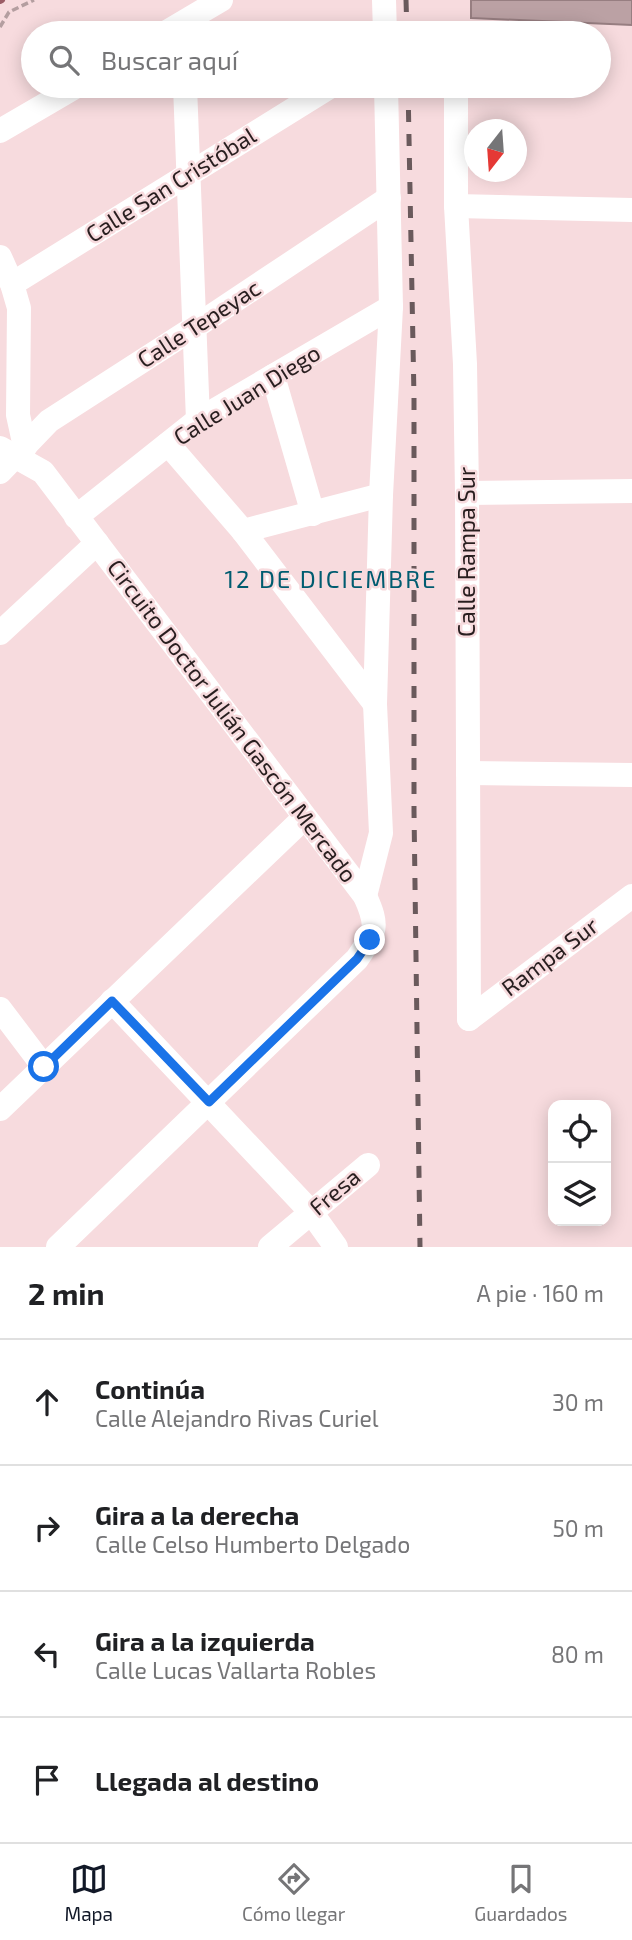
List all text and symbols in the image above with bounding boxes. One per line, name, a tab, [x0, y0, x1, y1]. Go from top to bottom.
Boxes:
search box	[21, 21, 611, 98]
icon: search	[45, 41, 83, 79]
text: Buscar aquí	[101, 44, 238, 75]
north arrow	[464, 119, 527, 182]
street label: Calle San Cristóbal	[80, 121, 261, 248]
street label: Calle Tepeyac	[132, 273, 265, 373]
street label: Calle Juan Diego	[168, 338, 325, 450]
street label: Calle Rampa Sur	[452, 467, 480, 637]
street label: Circuito Doctor Julián Gascón Mercado	[102, 553, 363, 887]
district label: 12 DE DICIEMBRE	[225, 564, 437, 593]
street label: Rampa Sur	[496, 911, 603, 1001]
route end	[354, 924, 385, 955]
route start	[28, 1051, 59, 1082]
map controls	[548, 1100, 611, 1226]
button: locate	[548, 1100, 611, 1163]
street label: Fresa	[303, 1162, 365, 1220]
button: layers	[548, 1163, 611, 1226]
text: 2 min	[28, 1275, 105, 1311]
text: A pie · 160 m	[477, 1279, 604, 1307]
text: Continúa	[95, 1373, 205, 1404]
icon: ahead	[28, 1383, 66, 1421]
text: 30 m	[552, 1388, 604, 1416]
text: Calle Alejandro Rivas Curiel	[95, 1404, 379, 1432]
text: Gira a la derecha	[95, 1499, 299, 1530]
icon: right	[28, 1509, 66, 1547]
text: 50 m	[553, 1514, 604, 1542]
text: Calle Celso Humberto Delgado	[95, 1530, 410, 1558]
text: Gira a la izquierda	[95, 1625, 315, 1656]
icon: left	[28, 1635, 66, 1673]
text: 80 m	[551, 1640, 604, 1668]
text: Calle Lucas Vallarta Robles	[95, 1656, 376, 1684]
icon: arrive	[28, 1761, 66, 1799]
text: Llegada al destino	[95, 1765, 319, 1796]
tab: Mapa	[64, 1860, 113, 1925]
tab: Cómo llegar	[242, 1860, 345, 1925]
tab: Guardados	[474, 1860, 568, 1925]

